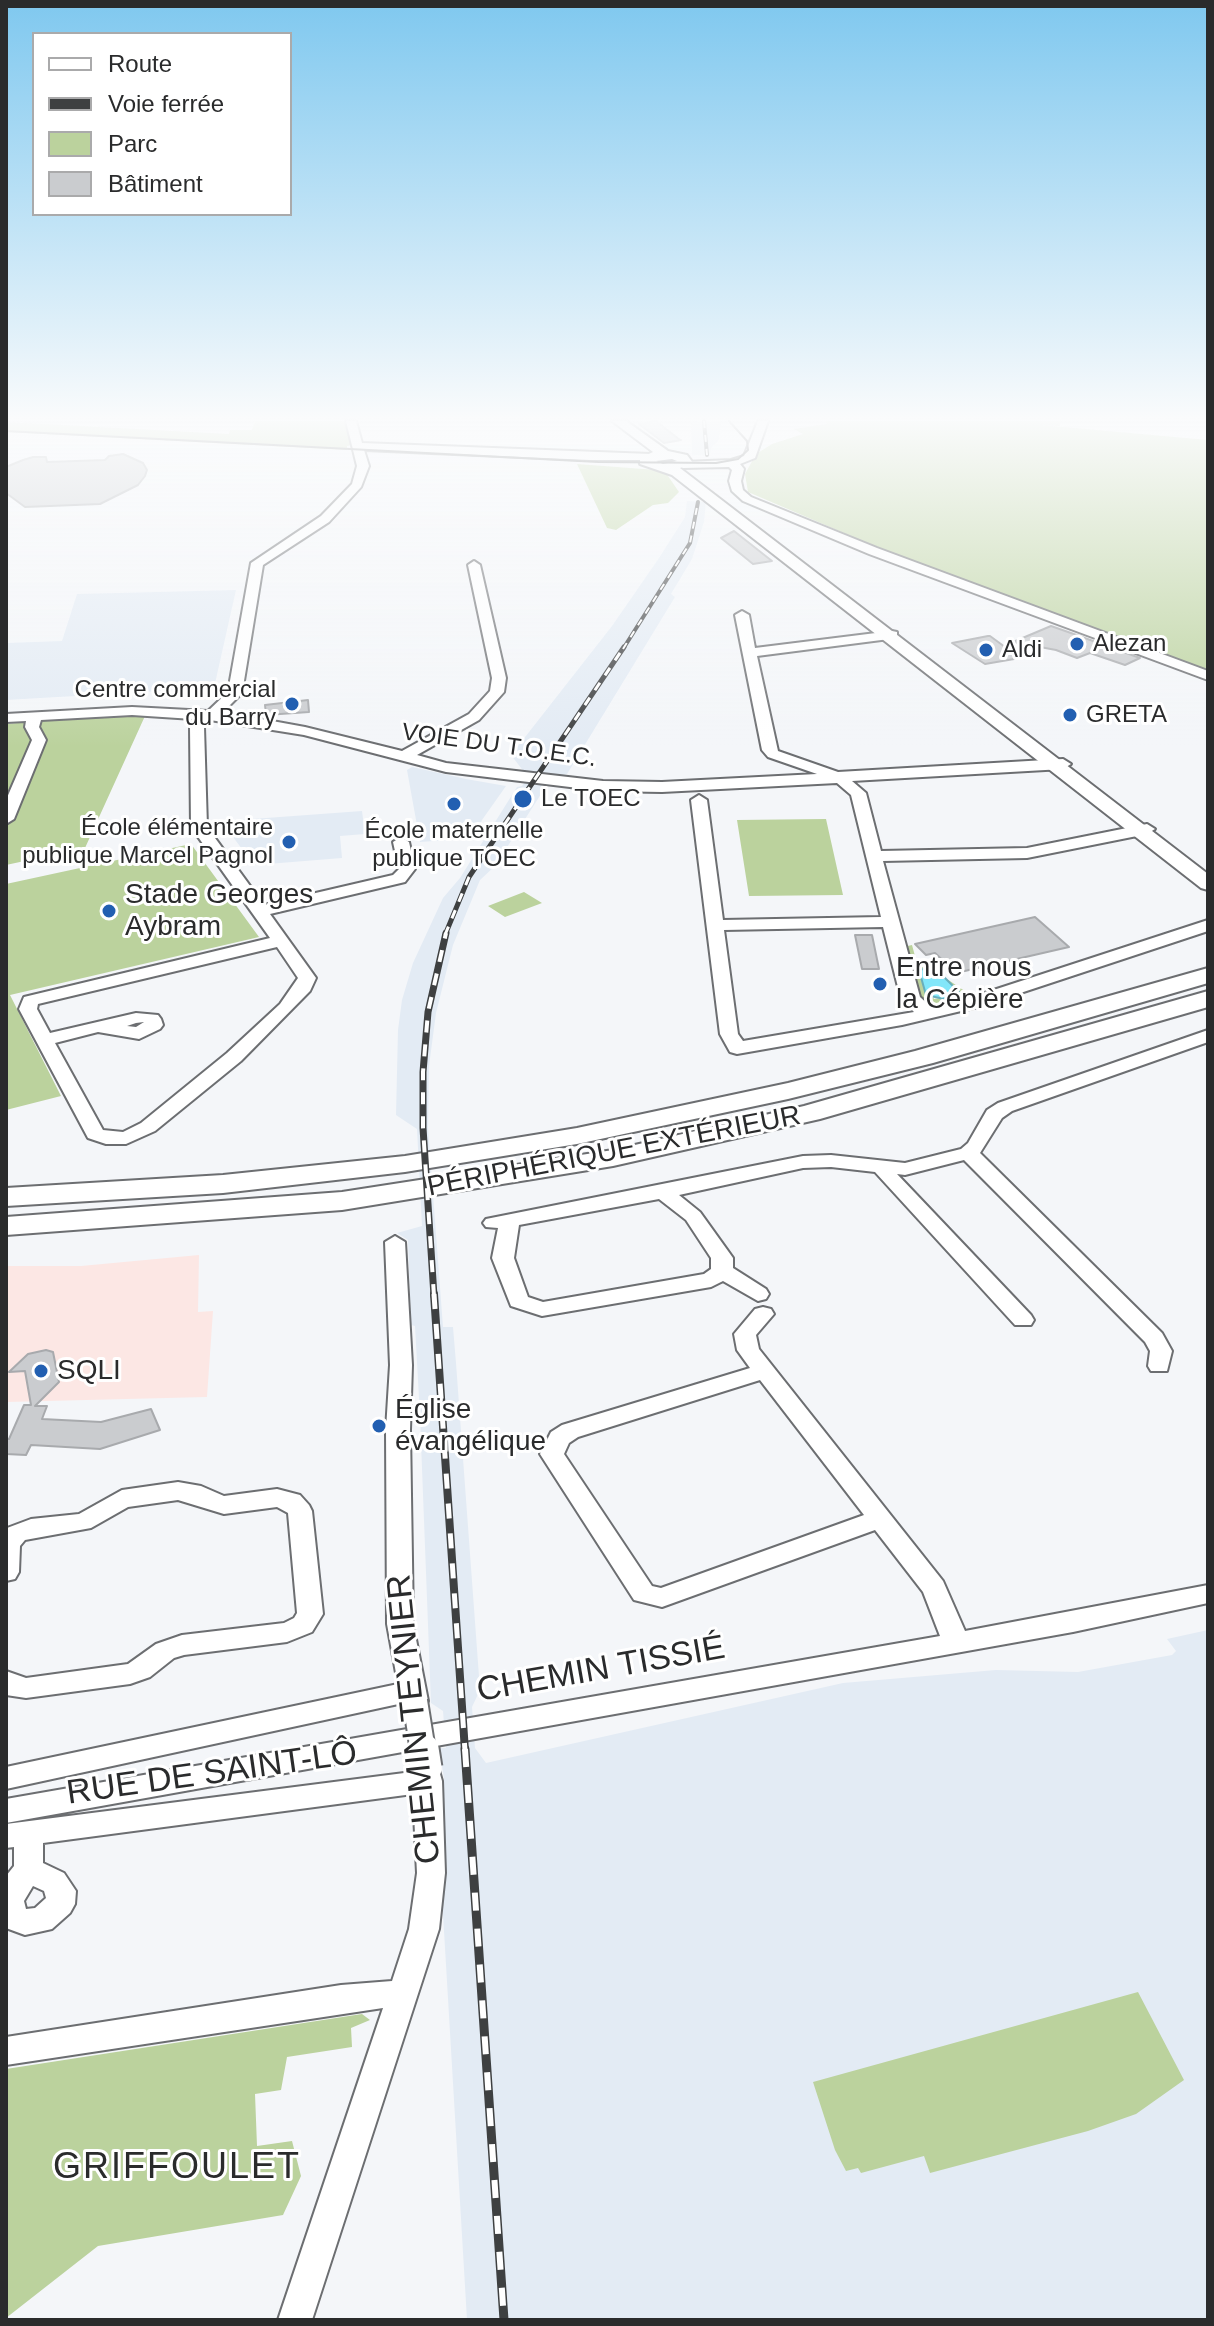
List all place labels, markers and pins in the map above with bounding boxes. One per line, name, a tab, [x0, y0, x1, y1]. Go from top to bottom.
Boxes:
place label: Alezan	[1093, 630, 1166, 658]
marker: Alezan	[1068, 635, 1086, 653]
place label: Aldi	[1002, 636, 1042, 664]
marker: Aldi	[977, 641, 995, 659]
place label: Centre commercial du Barry	[75, 676, 276, 732]
marker: Centre commercial du Barry	[283, 695, 301, 713]
place label: GRETA	[1086, 701, 1167, 729]
marker: GRETA	[1061, 706, 1079, 724]
place label: Le TOEC	[541, 785, 641, 813]
marker: Le TOEC	[512, 788, 534, 810]
marker: École maternelle publique TOEC	[445, 795, 463, 813]
place label: École élémentaire publique Marcel Pagnol	[22, 814, 273, 870]
place label: École maternelle publique TOEC	[365, 817, 543, 873]
marker: École élémentaire publique Marcel Pagnol	[280, 833, 298, 851]
place label: Stade Georges Aybram	[125, 878, 313, 944]
marker: Stade Georges Aybram	[100, 902, 118, 920]
place label: Entre nous la Cépière	[896, 951, 1031, 1017]
marker: Entre nous la Cépière	[871, 975, 889, 993]
place label: SQLI	[57, 1354, 121, 1388]
marker: SQLI	[32, 1362, 50, 1380]
place label: Église évangélique	[395, 1393, 546, 1459]
marker: Église évangélique	[370, 1417, 388, 1435]

